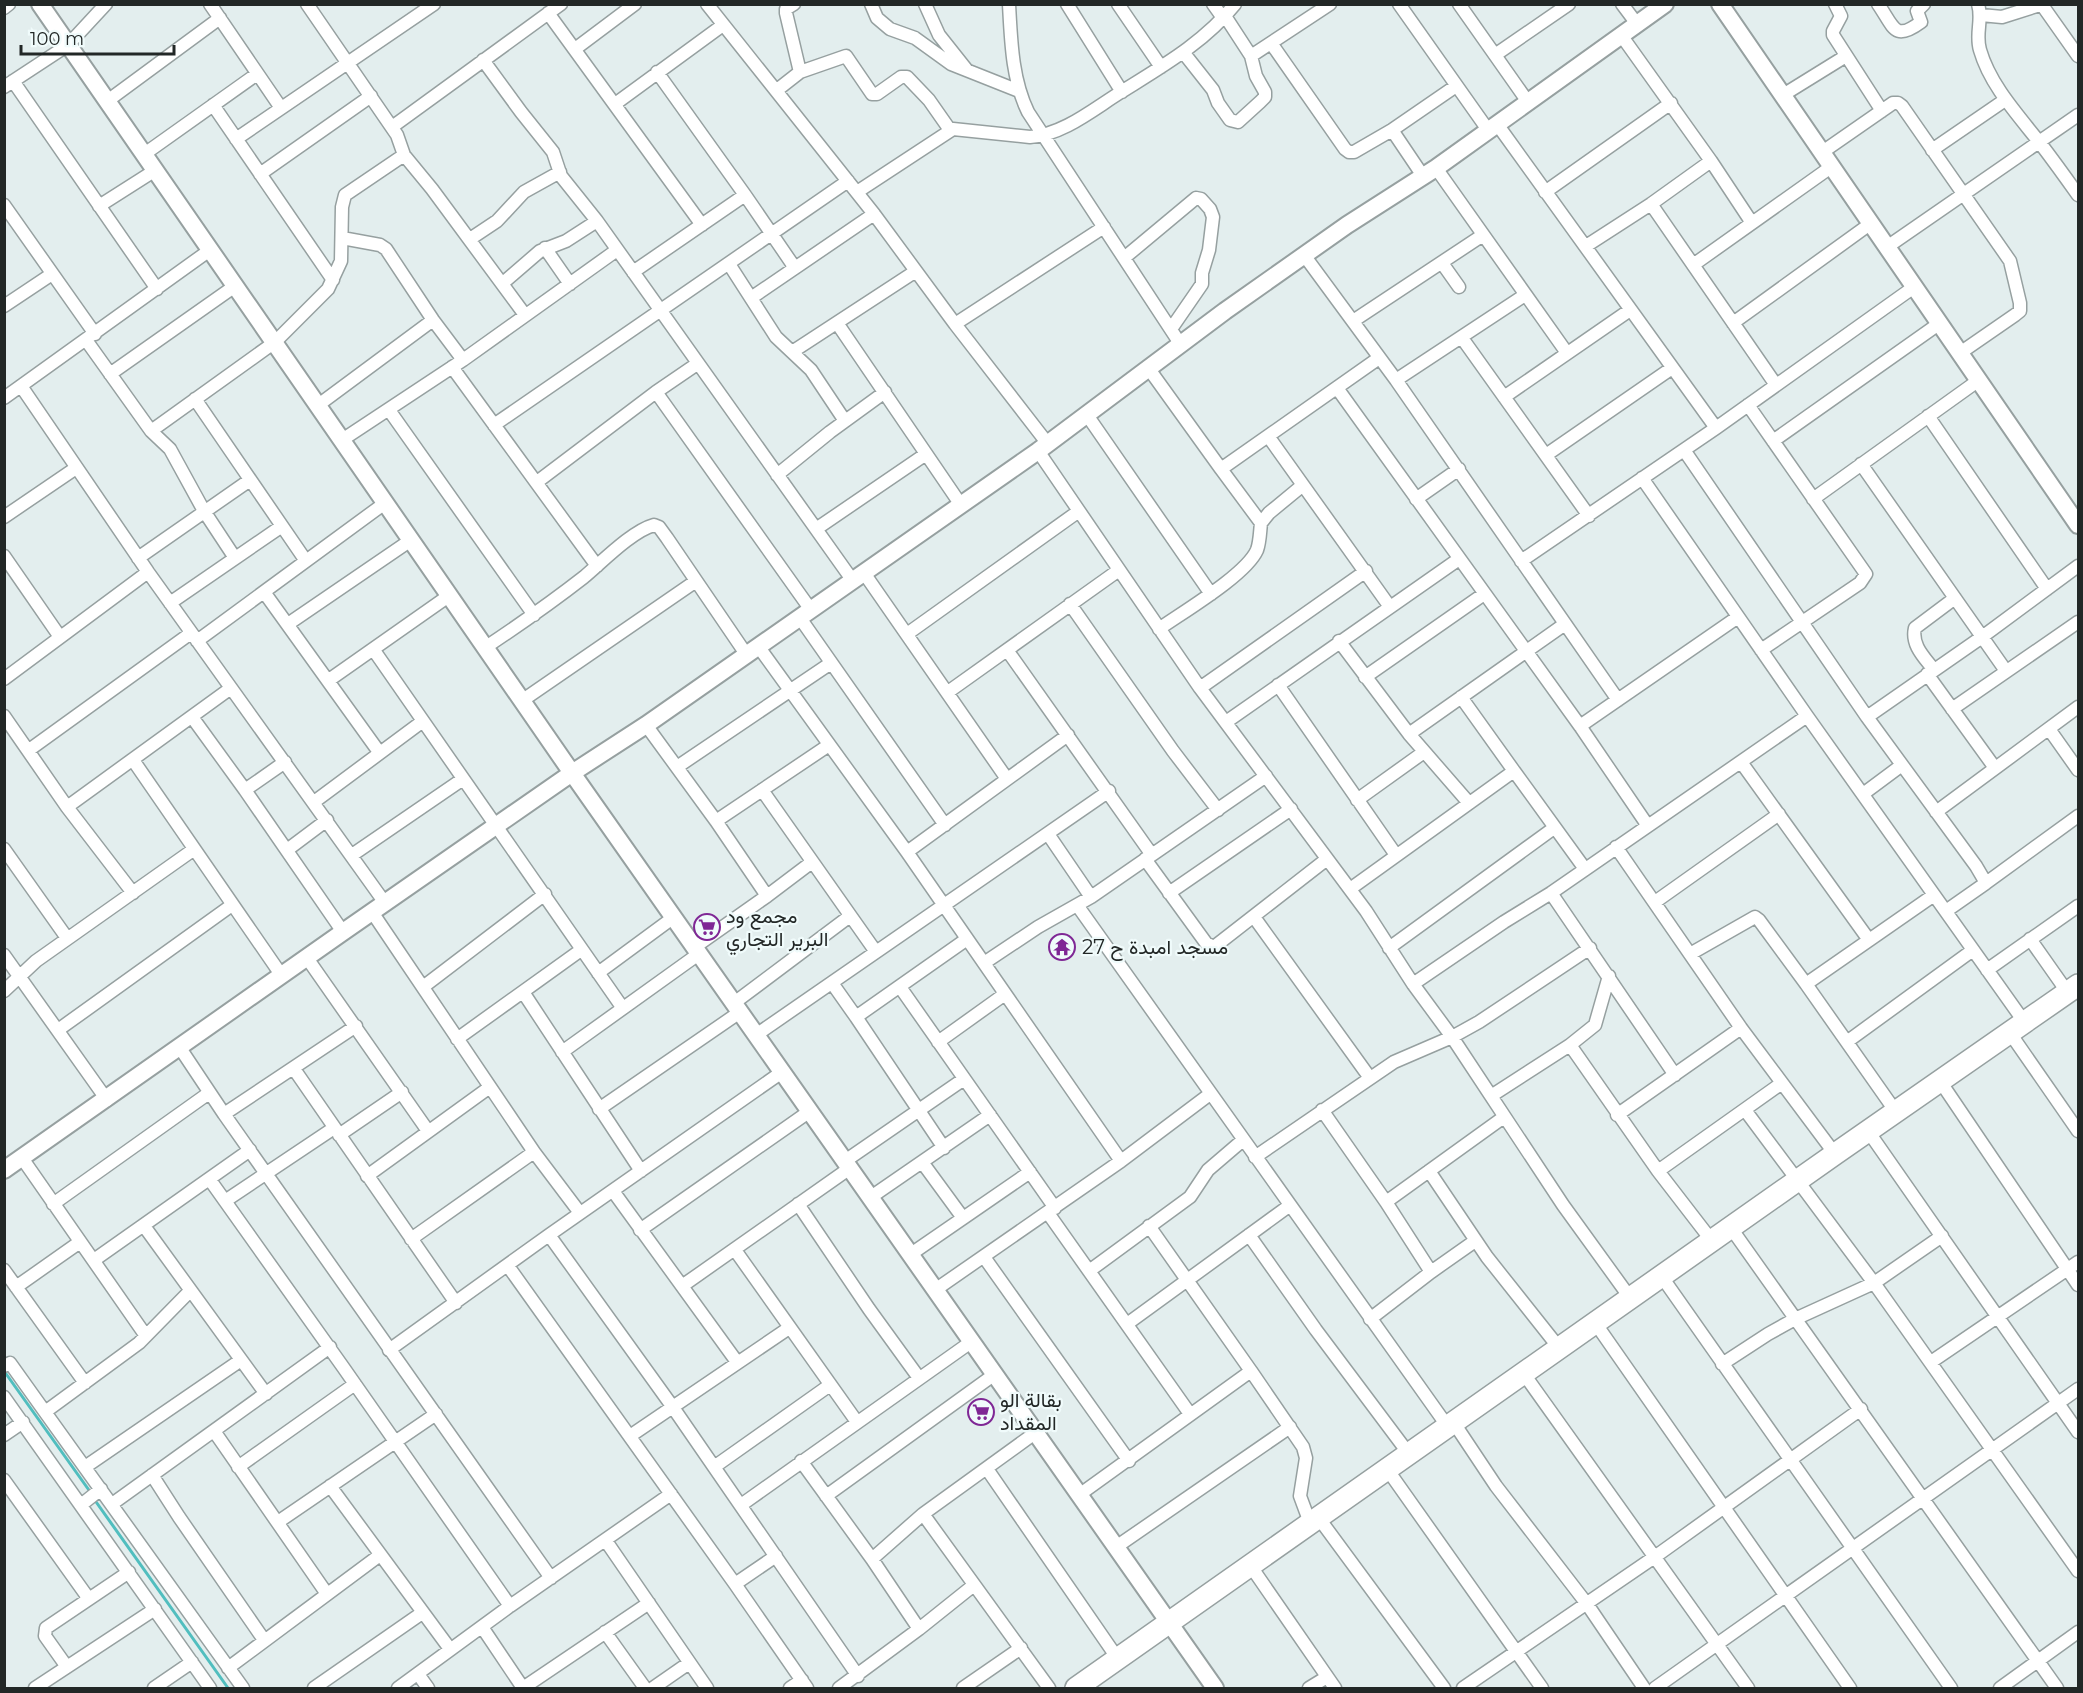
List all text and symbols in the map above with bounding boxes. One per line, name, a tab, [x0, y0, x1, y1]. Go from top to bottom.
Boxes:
scale bar	[21, 18, 174, 56]
text: 100 m	[30, 28, 84, 50]
place label: مجمع ود البرير التجاري	[726, 904, 828, 956]
supermarket icon: مجمع ود البرير التجاري	[692, 912, 722, 942]
temple icon: مسجد امبدة ح 27	[1047, 932, 1077, 962]
place label: مسجد امبدة ح 27	[1082, 935, 1228, 961]
place label: بقالة الو المقداد	[1000, 1388, 1062, 1435]
supermarket icon: بقالة الو المقداد	[966, 1397, 996, 1427]

